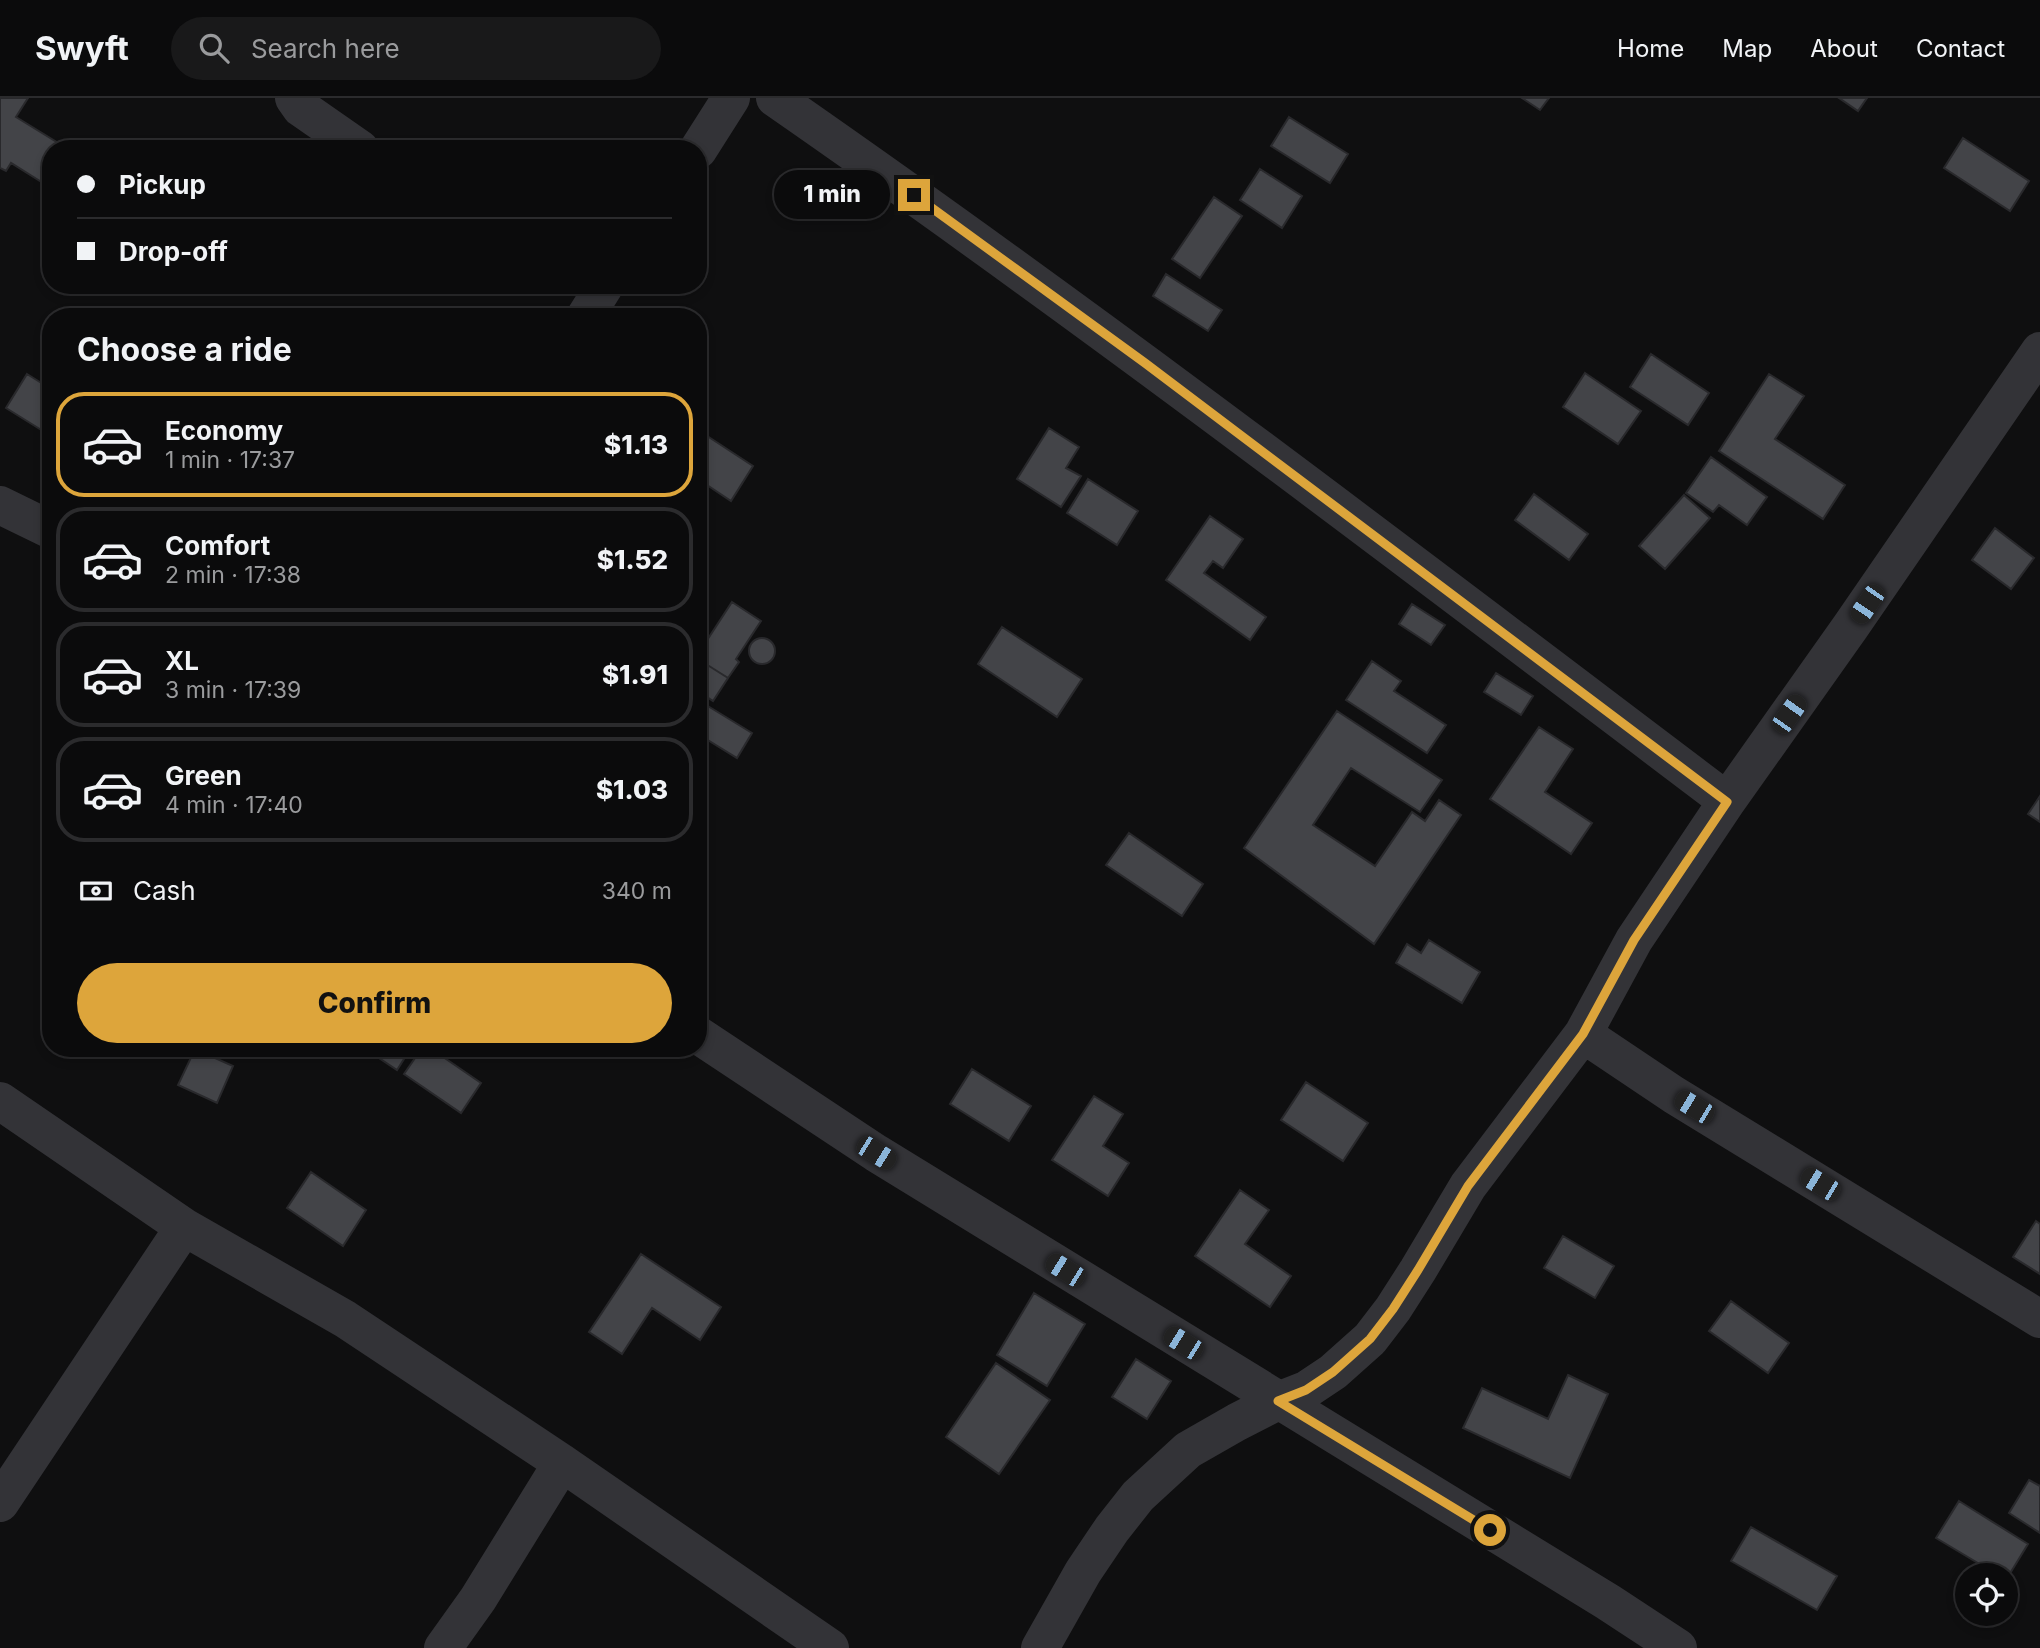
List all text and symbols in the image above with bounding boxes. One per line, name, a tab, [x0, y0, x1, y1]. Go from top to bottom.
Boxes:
search box	[171, 17, 661, 80]
text: Swyft	[35, 28, 129, 68]
icon: search	[195, 29, 233, 67]
text: Search here	[251, 33, 400, 64]
text: Home	[1617, 34, 1684, 63]
text: Map	[1722, 34, 1772, 63]
text: About	[1810, 34, 1878, 63]
text: Contact	[1916, 34, 2005, 63]
text: Pickup	[119, 169, 206, 200]
callout: 1 min	[774, 170, 890, 220]
route end	[898, 179, 930, 211]
text: 1 min	[803, 180, 861, 208]
text: Drop-off	[119, 236, 228, 267]
text: Choose a ride	[77, 330, 292, 369]
icon: car	[81, 413, 144, 476]
text: Economy	[165, 415, 283, 446]
text: $1.13	[604, 429, 668, 460]
text: 1 min · 17:37	[165, 446, 295, 474]
icon: car	[81, 528, 144, 591]
text: Comfort	[165, 530, 270, 561]
text: $1.52	[597, 544, 668, 575]
text: 2 min · 17:38	[165, 561, 301, 589]
car	[1847, 581, 1888, 627]
icon: car	[81, 643, 144, 706]
text: XL	[165, 645, 199, 676]
text: $1.91	[602, 659, 668, 690]
text: 3 min · 17:39	[165, 676, 301, 704]
car	[1769, 691, 1810, 737]
icon: car	[81, 758, 144, 821]
text: Green	[165, 760, 242, 791]
text: $1.03	[596, 774, 668, 805]
text: 4 min · 17:40	[165, 791, 303, 819]
icon: cash	[77, 872, 115, 910]
text: Cash	[133, 875, 196, 906]
text: 340 m	[602, 877, 672, 905]
button: Confirm	[77, 963, 672, 1043]
car	[1671, 1087, 1718, 1127]
car	[853, 1133, 900, 1173]
car	[1797, 1164, 1844, 1204]
car	[1042, 1250, 1089, 1290]
car	[1160, 1323, 1207, 1363]
route start	[1474, 1514, 1506, 1546]
map controls	[1955, 1563, 2018, 1626]
button: locate	[1955, 1563, 2018, 1626]

